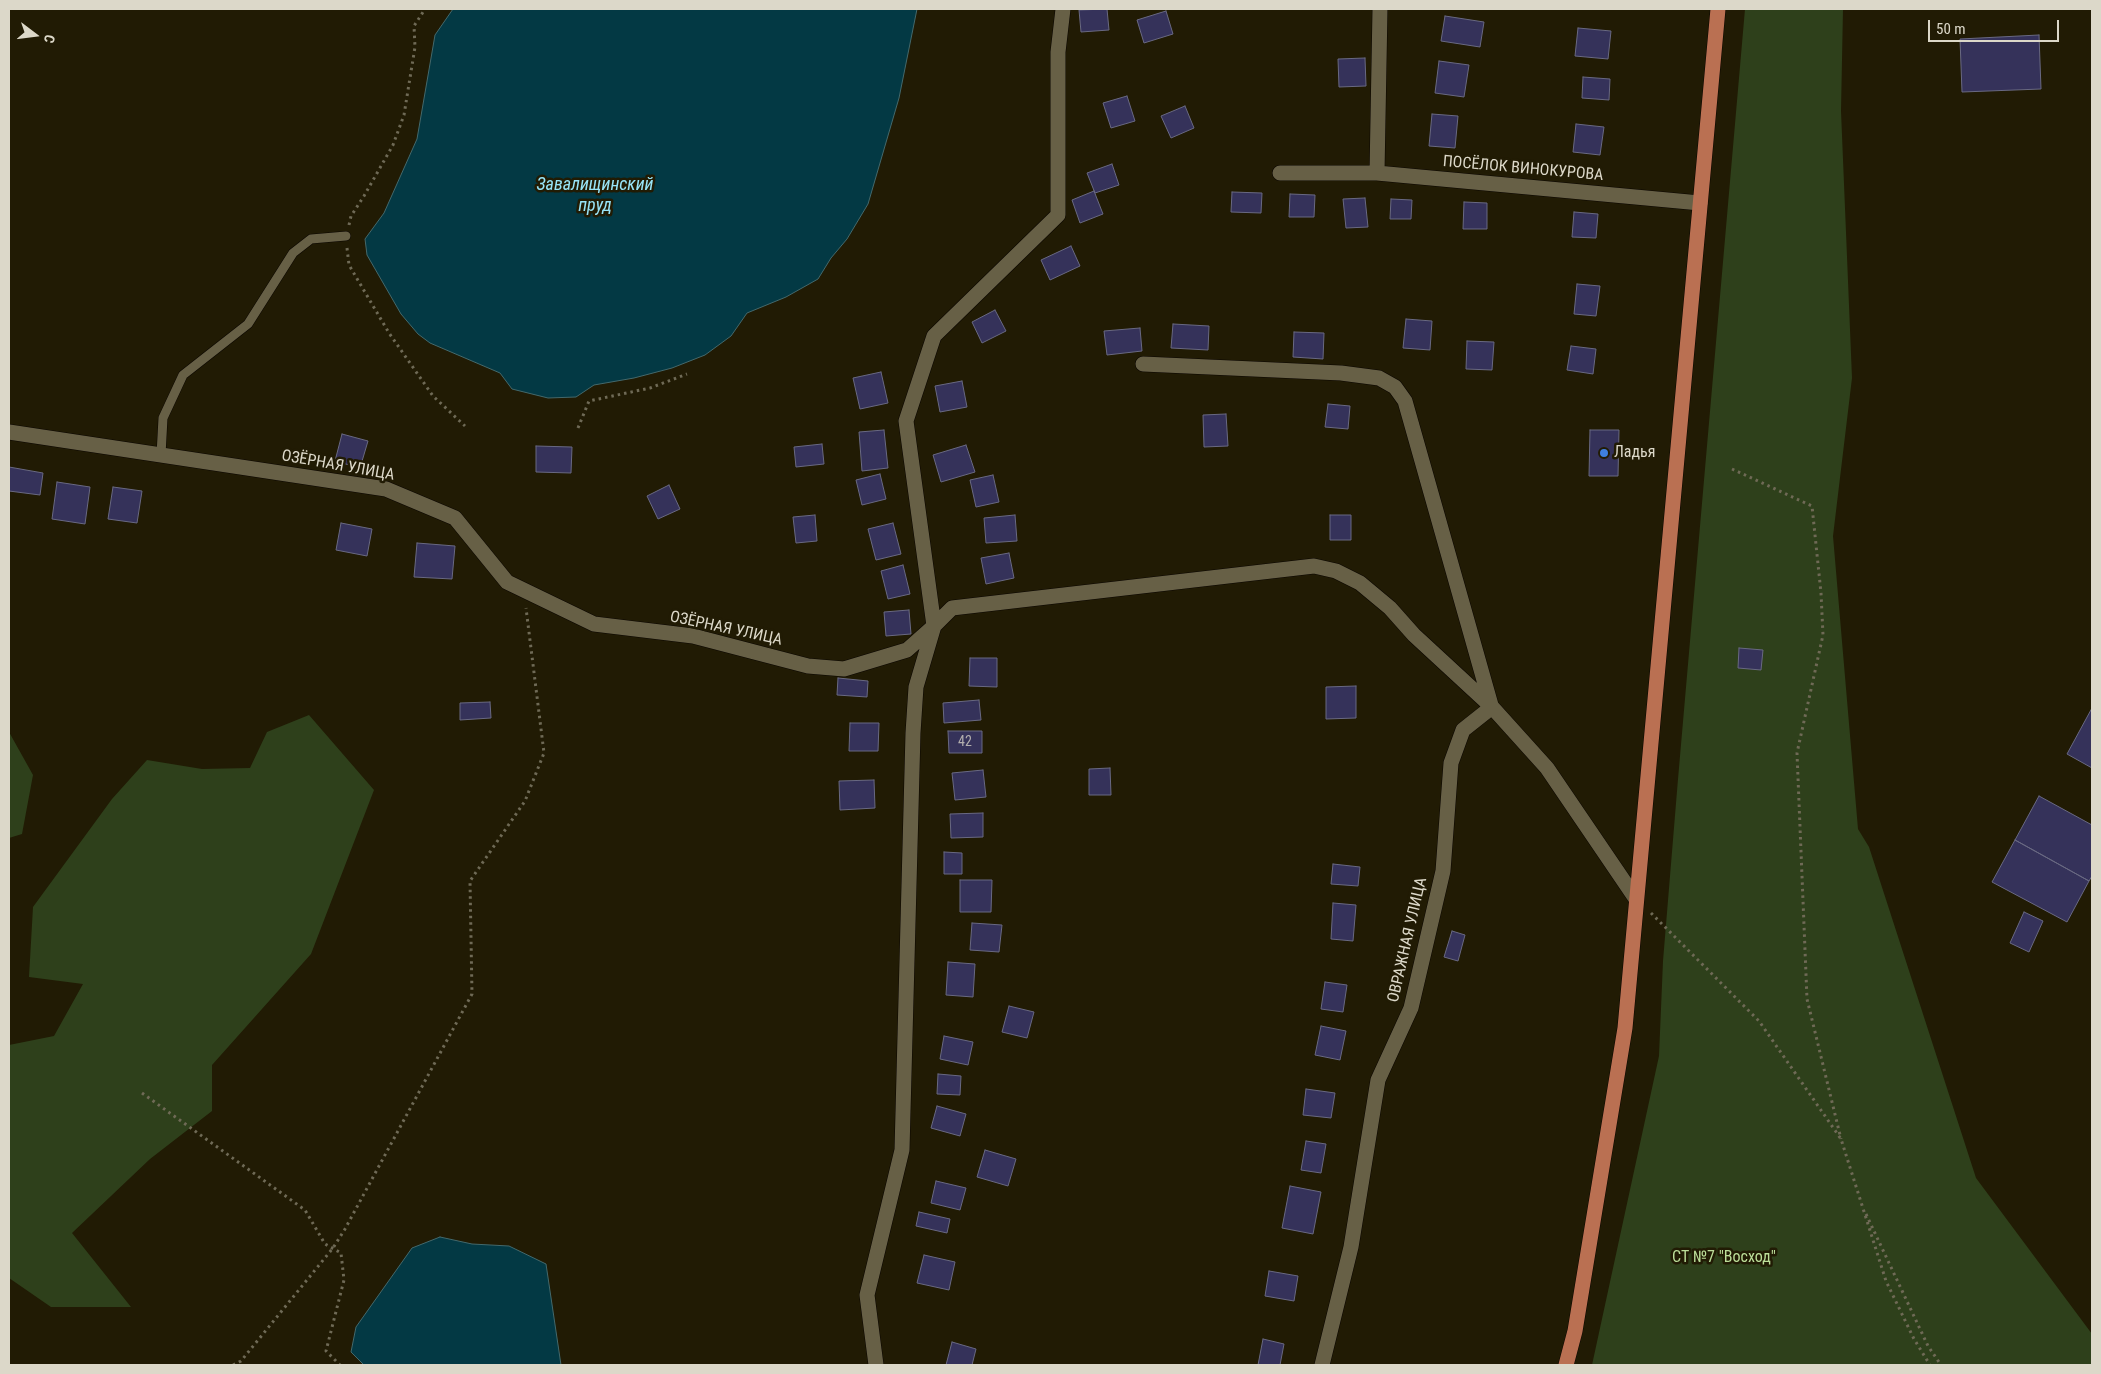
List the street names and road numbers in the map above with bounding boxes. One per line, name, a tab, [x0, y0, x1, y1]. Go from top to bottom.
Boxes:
street label: ПОСЁЛОК ВИНОКУРОВА	[1442, 152, 1604, 186]
street label: ОЗЁРНАЯ УЛИЦА	[280, 447, 396, 485]
street label: ОЗЁРНАЯ УЛИЦА	[668, 608, 784, 650]
street label: ОВРАЖНАЯ УЛИЦА	[1384, 876, 1432, 1004]

